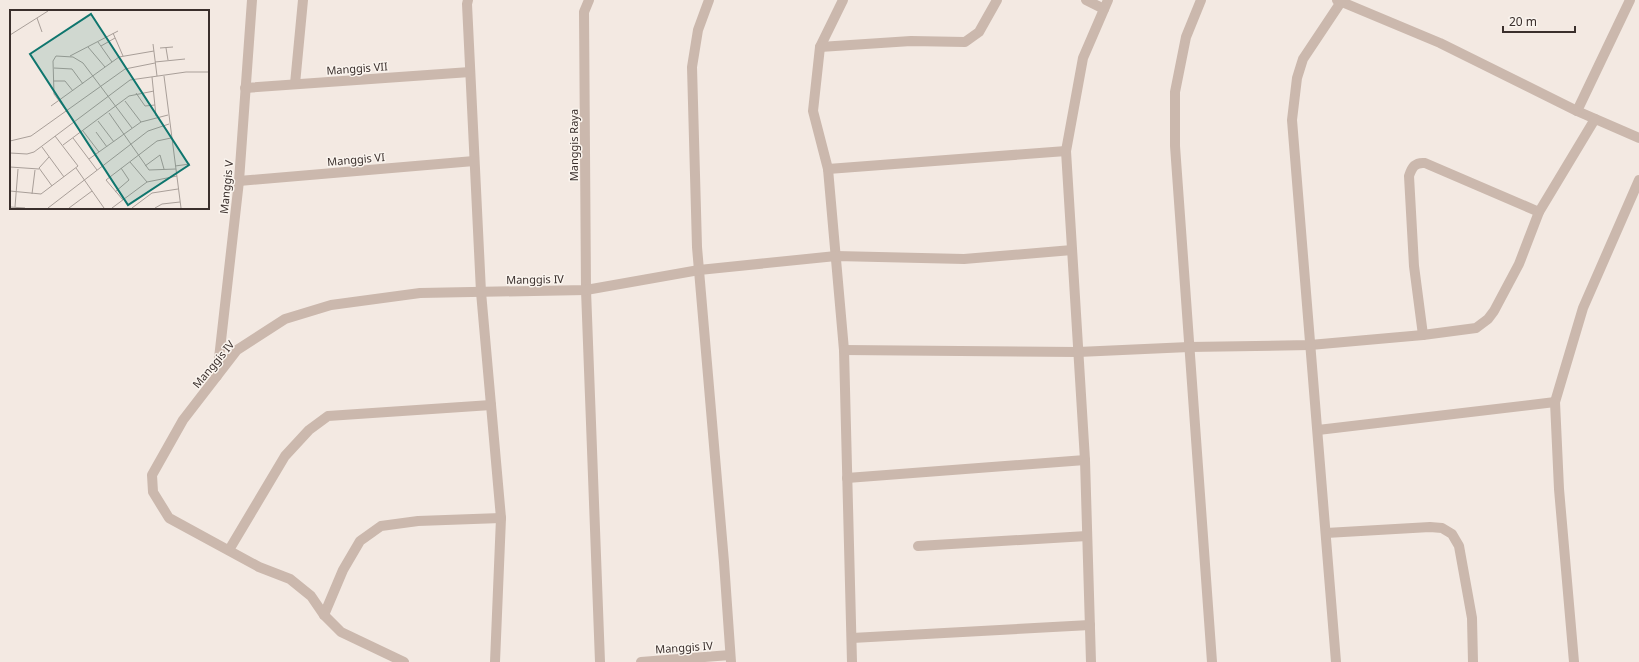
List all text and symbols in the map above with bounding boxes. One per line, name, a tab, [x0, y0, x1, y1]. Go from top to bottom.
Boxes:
scale bar	[1503, 8, 1575, 34]
inset map	[10, 10, 209, 209]
text: 20 m	[1509, 13, 1537, 30]
street label: Manggis VII	[326, 58, 388, 78]
street label: Manggis Raya	[566, 109, 581, 181]
street label: Manggis VI	[327, 149, 386, 169]
street label: Manggis V	[216, 159, 236, 215]
street label: Manggis IV	[506, 271, 564, 287]
street label: Manggis IV	[189, 337, 238, 391]
street label: Manggis IV	[655, 637, 714, 656]

